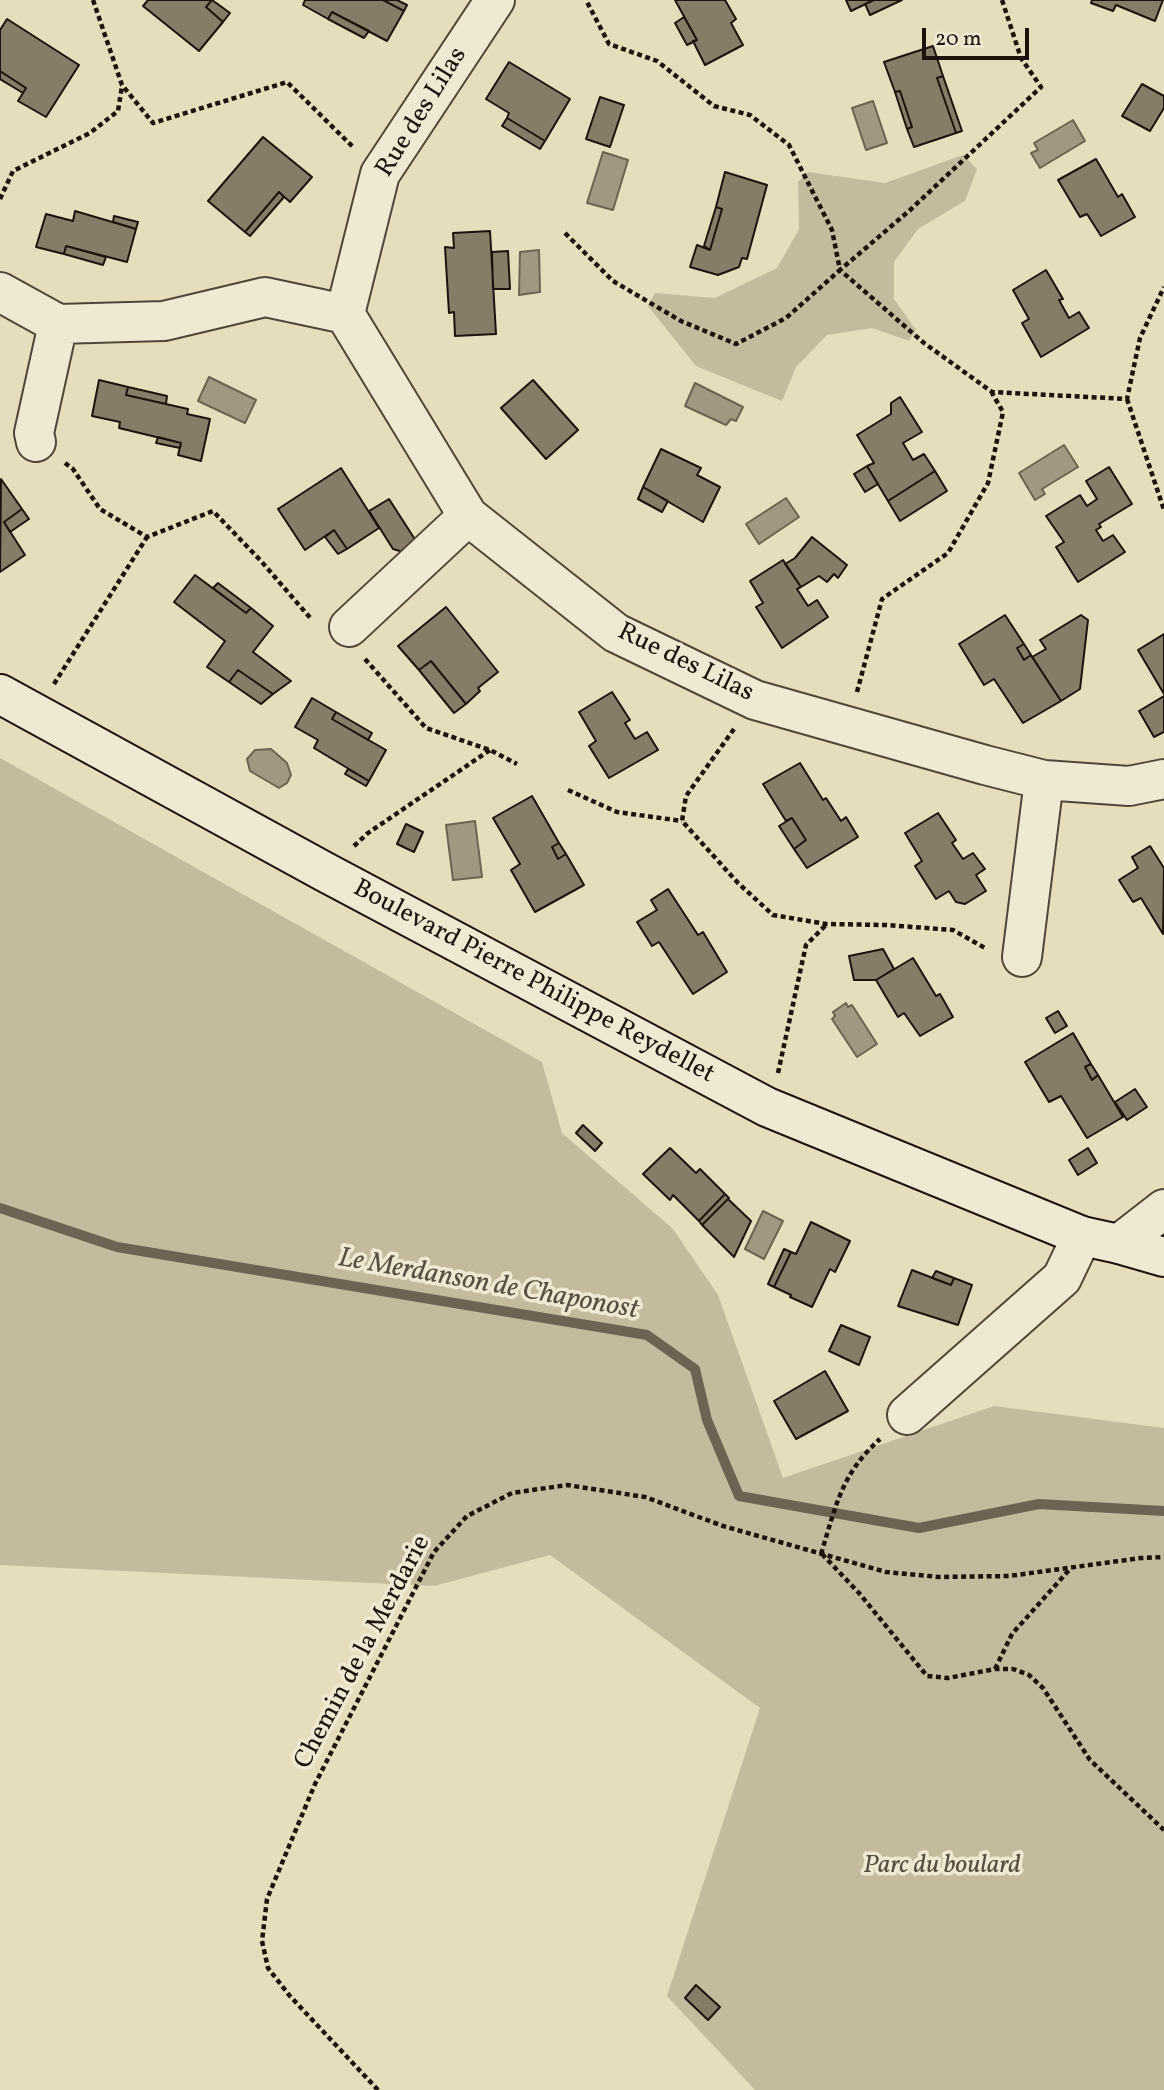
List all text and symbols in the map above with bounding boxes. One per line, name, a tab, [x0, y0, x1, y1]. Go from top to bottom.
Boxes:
scale bar	[926, 14, 1033, 58]
text: 20 m	[935, 25, 981, 54]
street label: Rue des Lilas	[371, 42, 475, 184]
street label: Rue des Lilas	[612, 618, 758, 710]
street label: Boulevard Pierre Philippe Reydellet	[347, 874, 719, 1092]
water label: Le Merdanson de Chaponost	[335, 1243, 641, 1329]
street label: Chemin de la Merdarie	[289, 1531, 439, 1775]
park label: Parc du boulard	[863, 1851, 1021, 1883]

